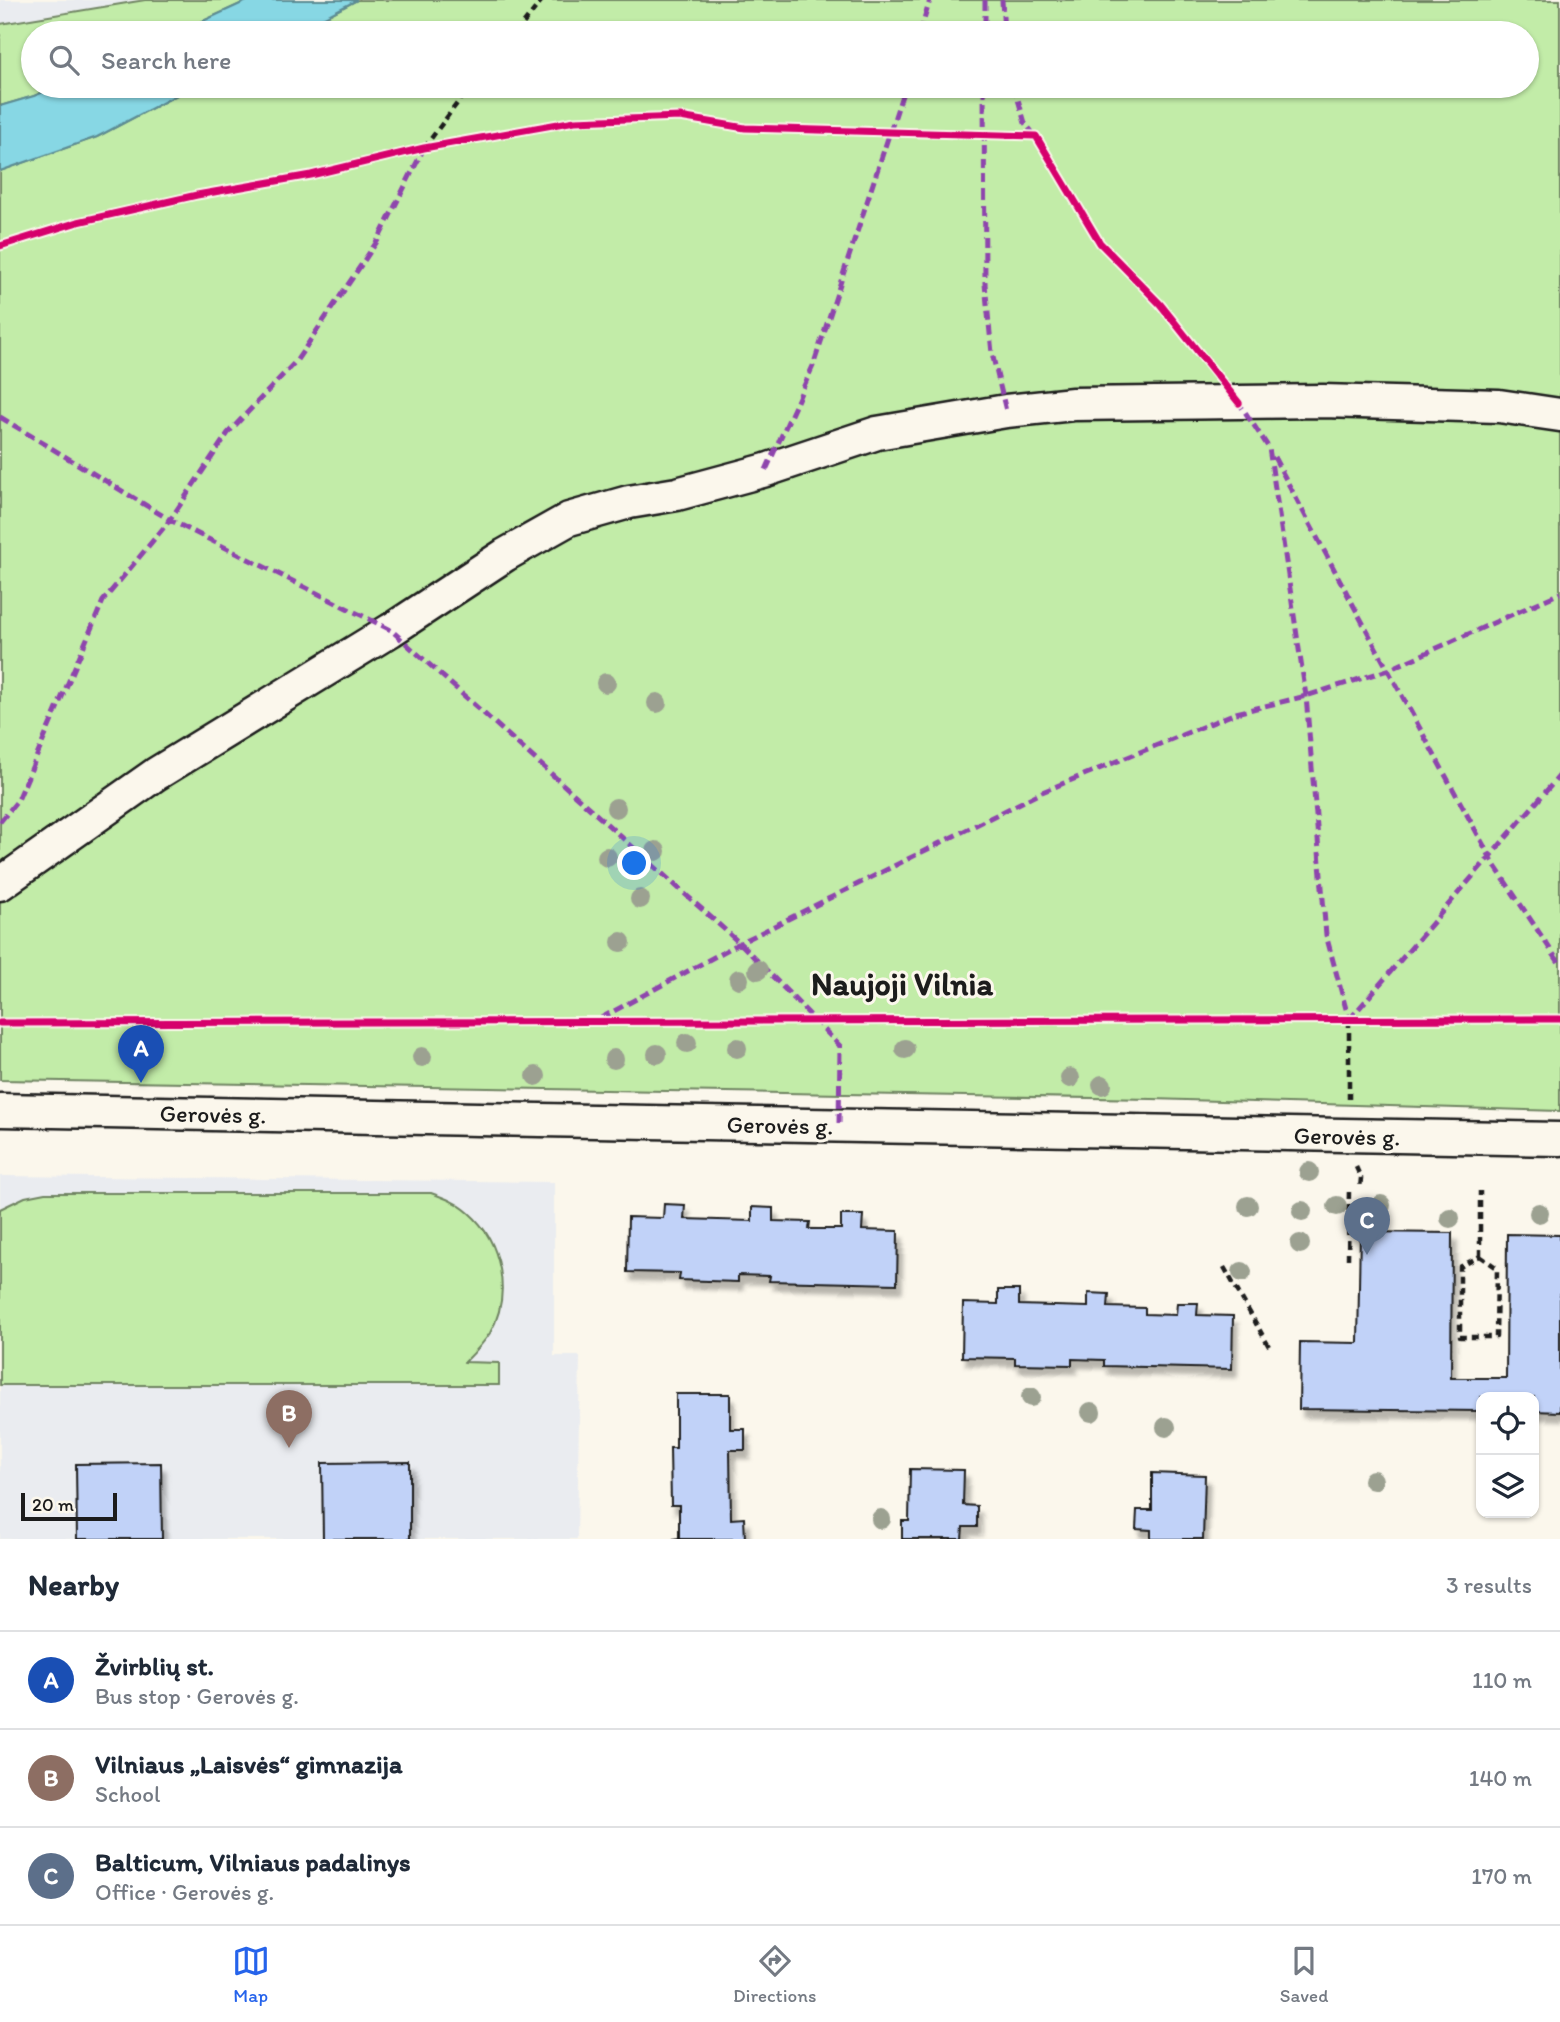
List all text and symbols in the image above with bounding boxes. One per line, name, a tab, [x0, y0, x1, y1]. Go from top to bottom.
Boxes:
search box	[21, 21, 1539, 98]
icon: search	[45, 41, 83, 79]
text: Search here	[101, 44, 231, 76]
your location	[617, 846, 651, 880]
district label: Naujoji Vilnia	[811, 965, 993, 1003]
pin: A	[118, 1025, 164, 1083]
street label: Gerovės g.	[159, 1099, 267, 1129]
street label: Gerovės g.	[726, 1110, 834, 1140]
street label: Gerovės g.	[1293, 1121, 1401, 1151]
pin: C	[1344, 1197, 1390, 1255]
pin: B	[266, 1390, 312, 1448]
map controls	[1476, 1392, 1539, 1518]
button: locate	[1476, 1392, 1539, 1455]
button: layers	[1476, 1455, 1539, 1518]
scale bar	[21, 1490, 117, 1522]
text: 20 m	[32, 1493, 74, 1516]
text: Nearby	[28, 1566, 119, 1603]
text: 3 results	[1446, 1571, 1532, 1599]
text: Žvirblių st.	[95, 1650, 214, 1682]
text: A	[44, 1666, 58, 1694]
text: 110 m	[1472, 1666, 1532, 1694]
text: Bus stop · Gerovės g.	[95, 1682, 299, 1710]
text: Vilniaus „Laisvės“ gimnazija	[95, 1748, 403, 1780]
text: B	[44, 1764, 58, 1792]
text: 140 m	[1469, 1764, 1532, 1792]
text: School	[95, 1780, 160, 1808]
text: Balticum, Vilniaus padalinys	[95, 1846, 411, 1878]
text: C	[44, 1862, 58, 1890]
text: 170 m	[1471, 1862, 1532, 1890]
text: Office · Gerovės g.	[95, 1878, 274, 1906]
tab: Map	[232, 1942, 270, 2007]
tab: Directions	[733, 1942, 817, 2007]
tab: Saved	[1280, 1942, 1328, 2007]

